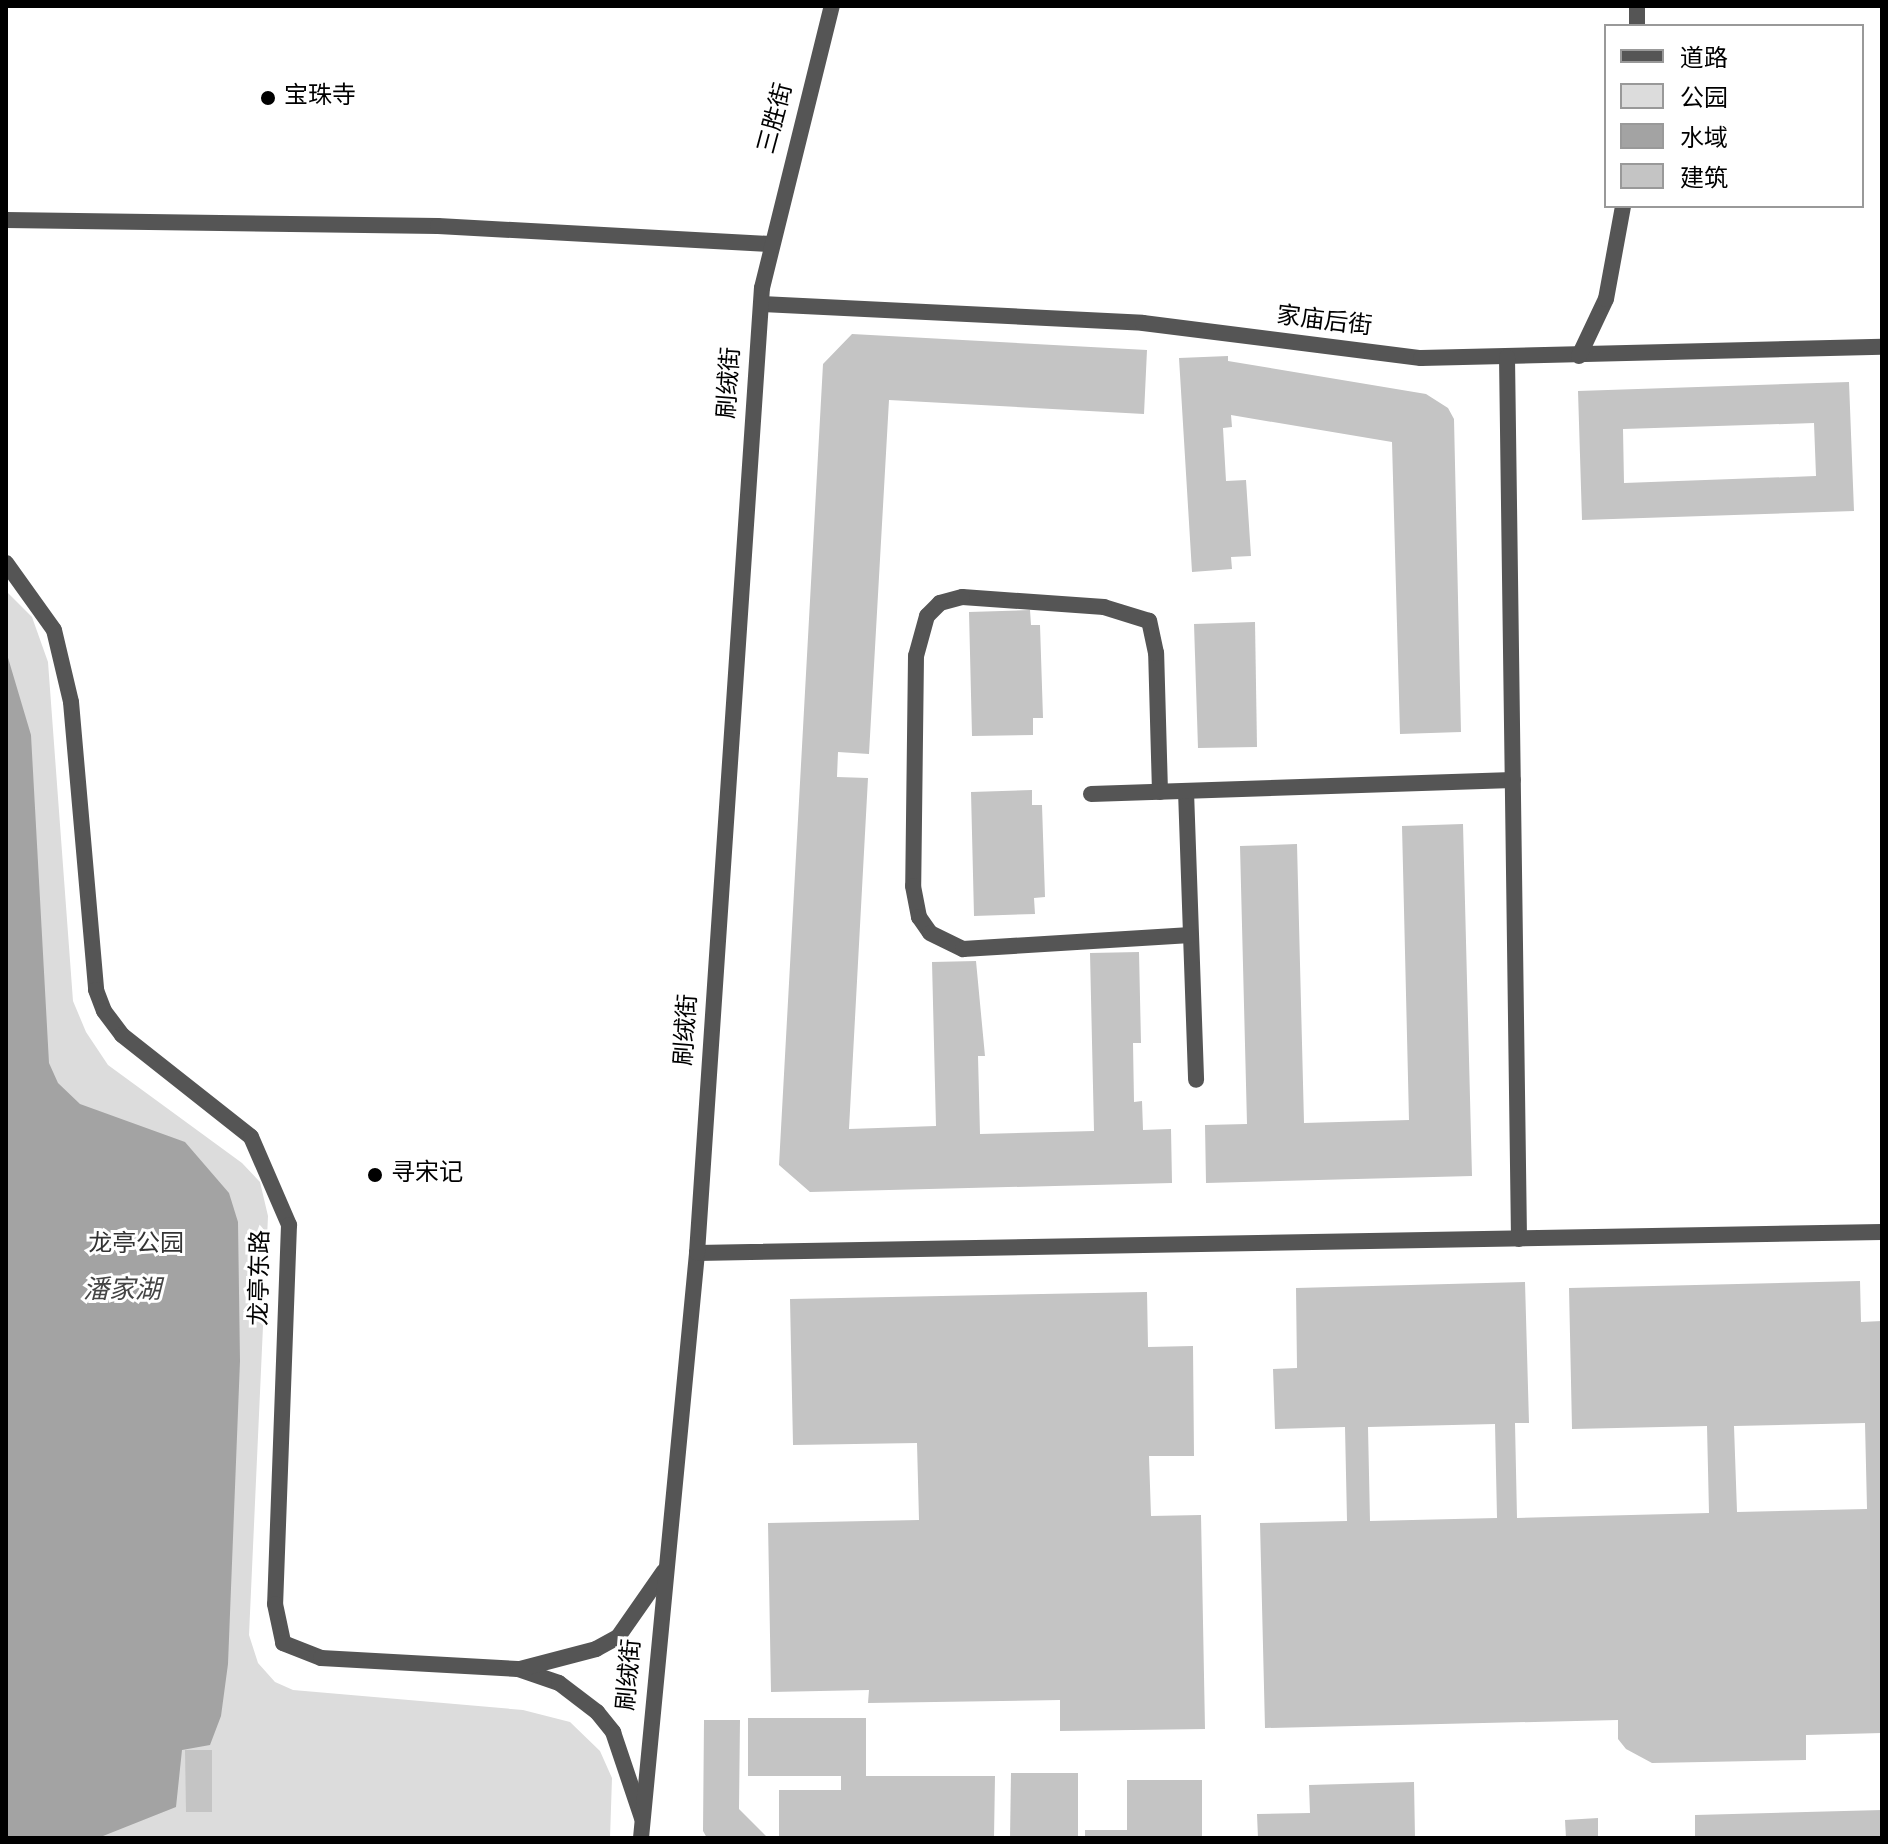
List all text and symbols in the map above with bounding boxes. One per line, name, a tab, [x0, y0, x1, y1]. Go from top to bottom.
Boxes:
legend	[1604, 24, 1864, 208]
text: 道路	[1680, 45, 1728, 75]
street label: 三胜街	[754, 80, 800, 158]
place label: 宝珠寺	[284, 84, 356, 112]
text: 公园	[1680, 85, 1728, 115]
marker: 宝珠寺	[259, 89, 277, 107]
text: 水域	[1680, 125, 1728, 155]
text: 建筑	[1680, 165, 1728, 195]
street label: 家庙后街	[1275, 303, 1373, 343]
street label: 刷绒街	[714, 346, 748, 420]
street label: 刷绒街	[671, 993, 705, 1067]
place label: 寻宋记	[391, 1161, 463, 1189]
marker: 寻宋记	[366, 1166, 384, 1184]
street label: 龙亭东路	[247, 1230, 277, 1326]
park label: 龙亭公园	[88, 1232, 184, 1260]
water label: 潘家湖	[83, 1276, 161, 1308]
street label: 刷绒街	[614, 1638, 648, 1712]

